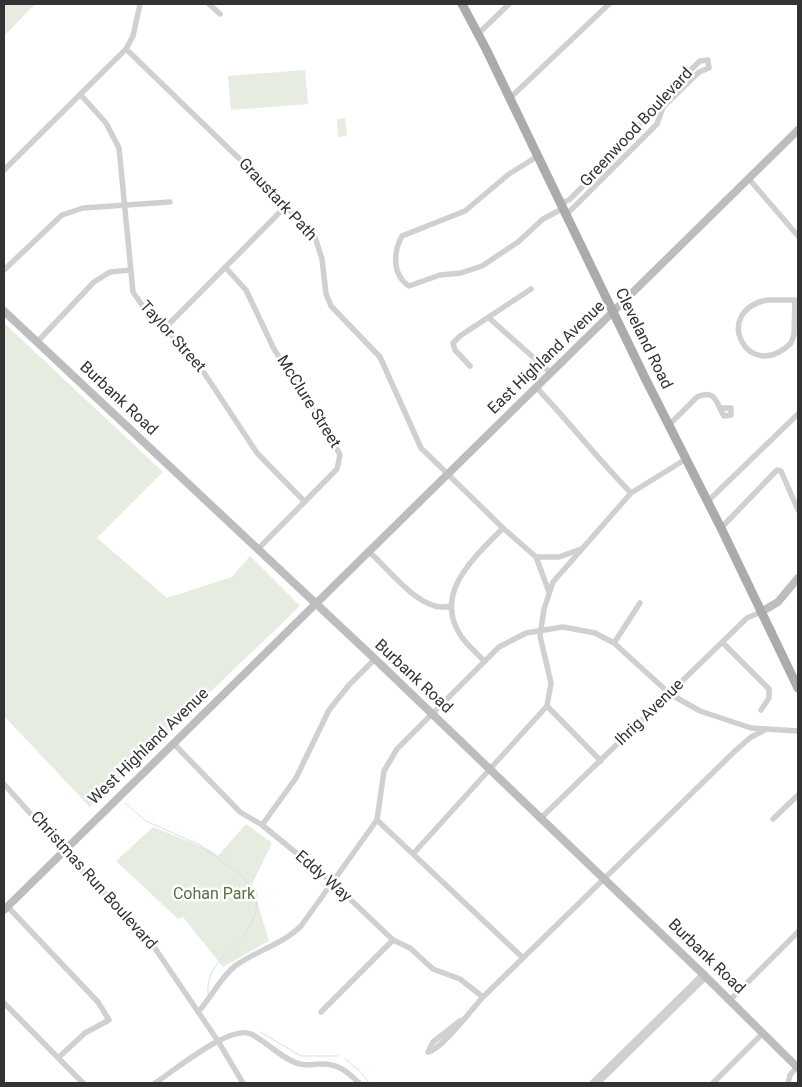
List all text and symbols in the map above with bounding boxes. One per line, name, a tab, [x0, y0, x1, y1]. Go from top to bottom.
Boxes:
street label: Greenwood Boulevard	[577, 64, 697, 192]
street label: Graustark Path	[234, 155, 320, 245]
street label: Cleveland Road	[610, 285, 676, 393]
street label: Taylor Street	[135, 297, 209, 377]
street label: East Highland Avenue	[485, 297, 609, 419]
street label: McClure Street	[272, 352, 344, 452]
street label: Burbank Road	[75, 358, 161, 440]
street label: Burbank Road	[370, 636, 456, 718]
street label: Ihrig Avenue	[612, 676, 688, 750]
street label: West Highland Avenue	[85, 685, 213, 809]
street label: Christmas Run Boulevard	[26, 808, 160, 954]
street label: Eddy Way	[291, 847, 355, 907]
park label: Cohan Park	[173, 885, 255, 905]
street label: Burbank Road	[664, 916, 748, 998]

